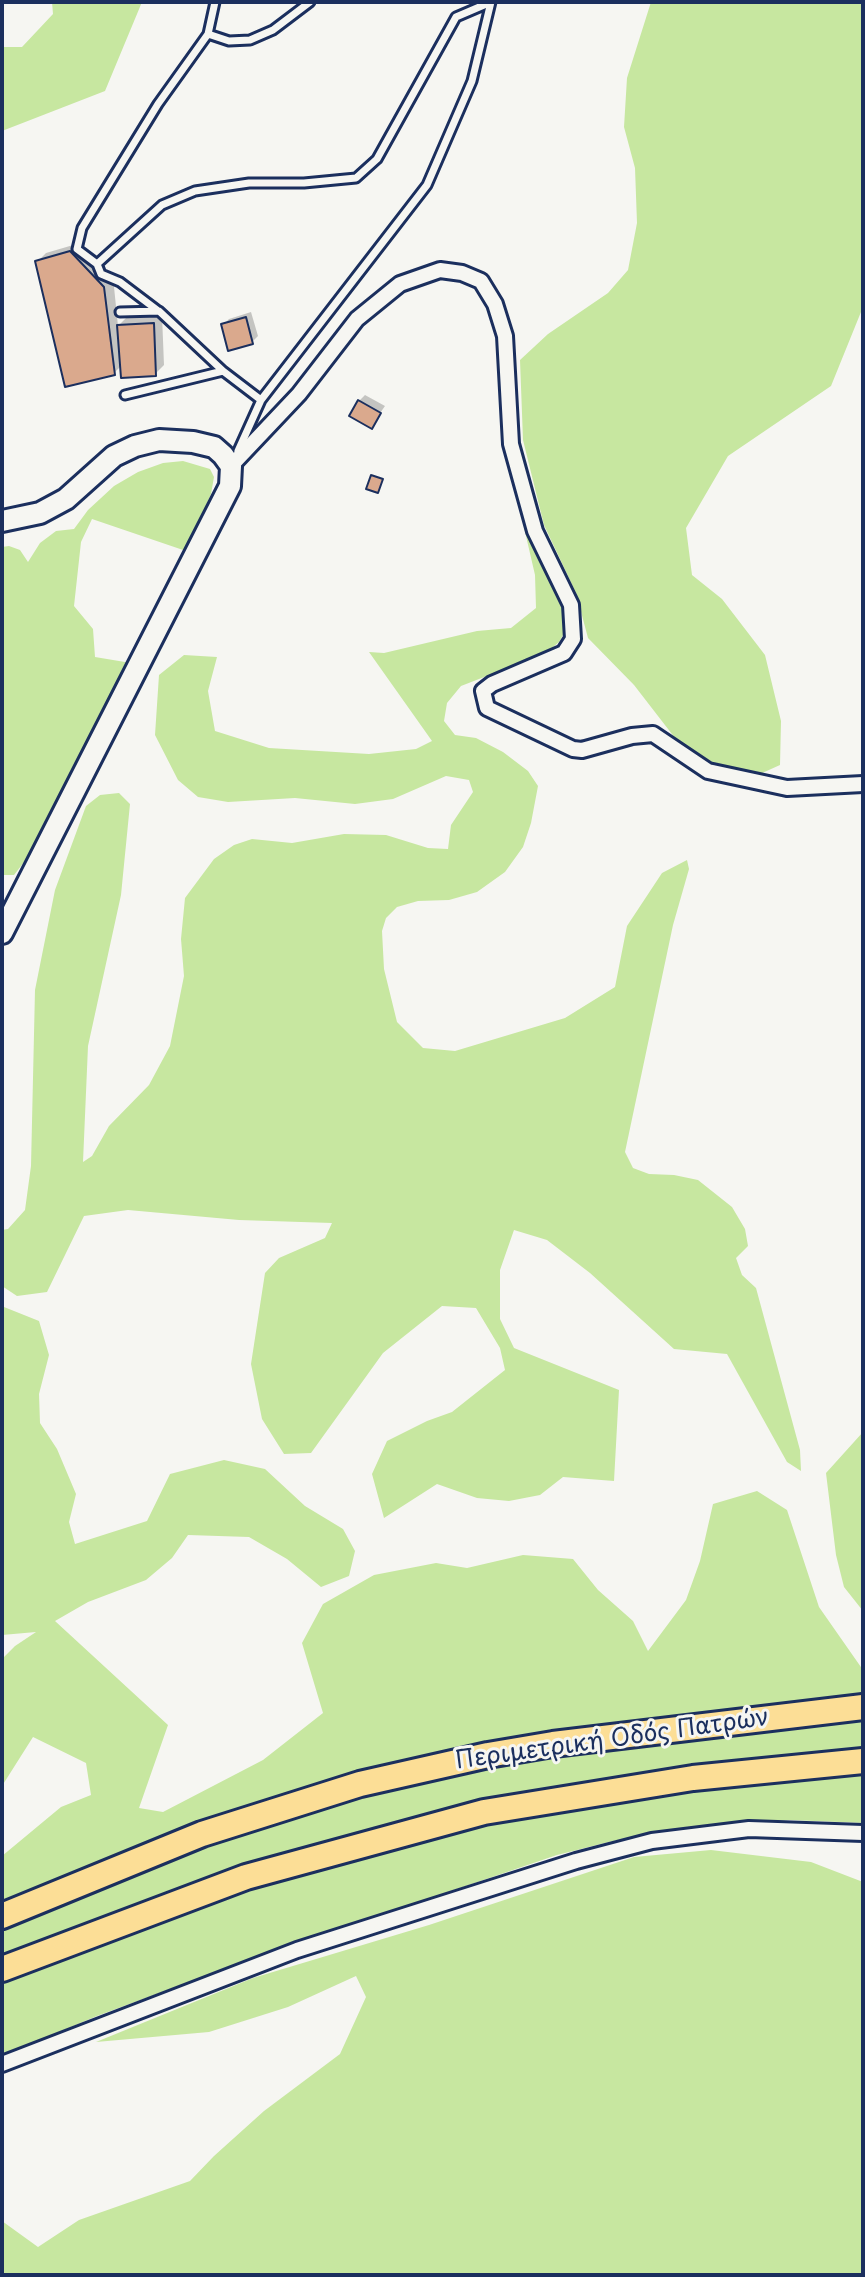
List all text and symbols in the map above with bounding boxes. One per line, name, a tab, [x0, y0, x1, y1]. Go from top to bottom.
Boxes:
street label: Περιμετρική Οδός Πατρών	[453, 1704, 771, 1776]

